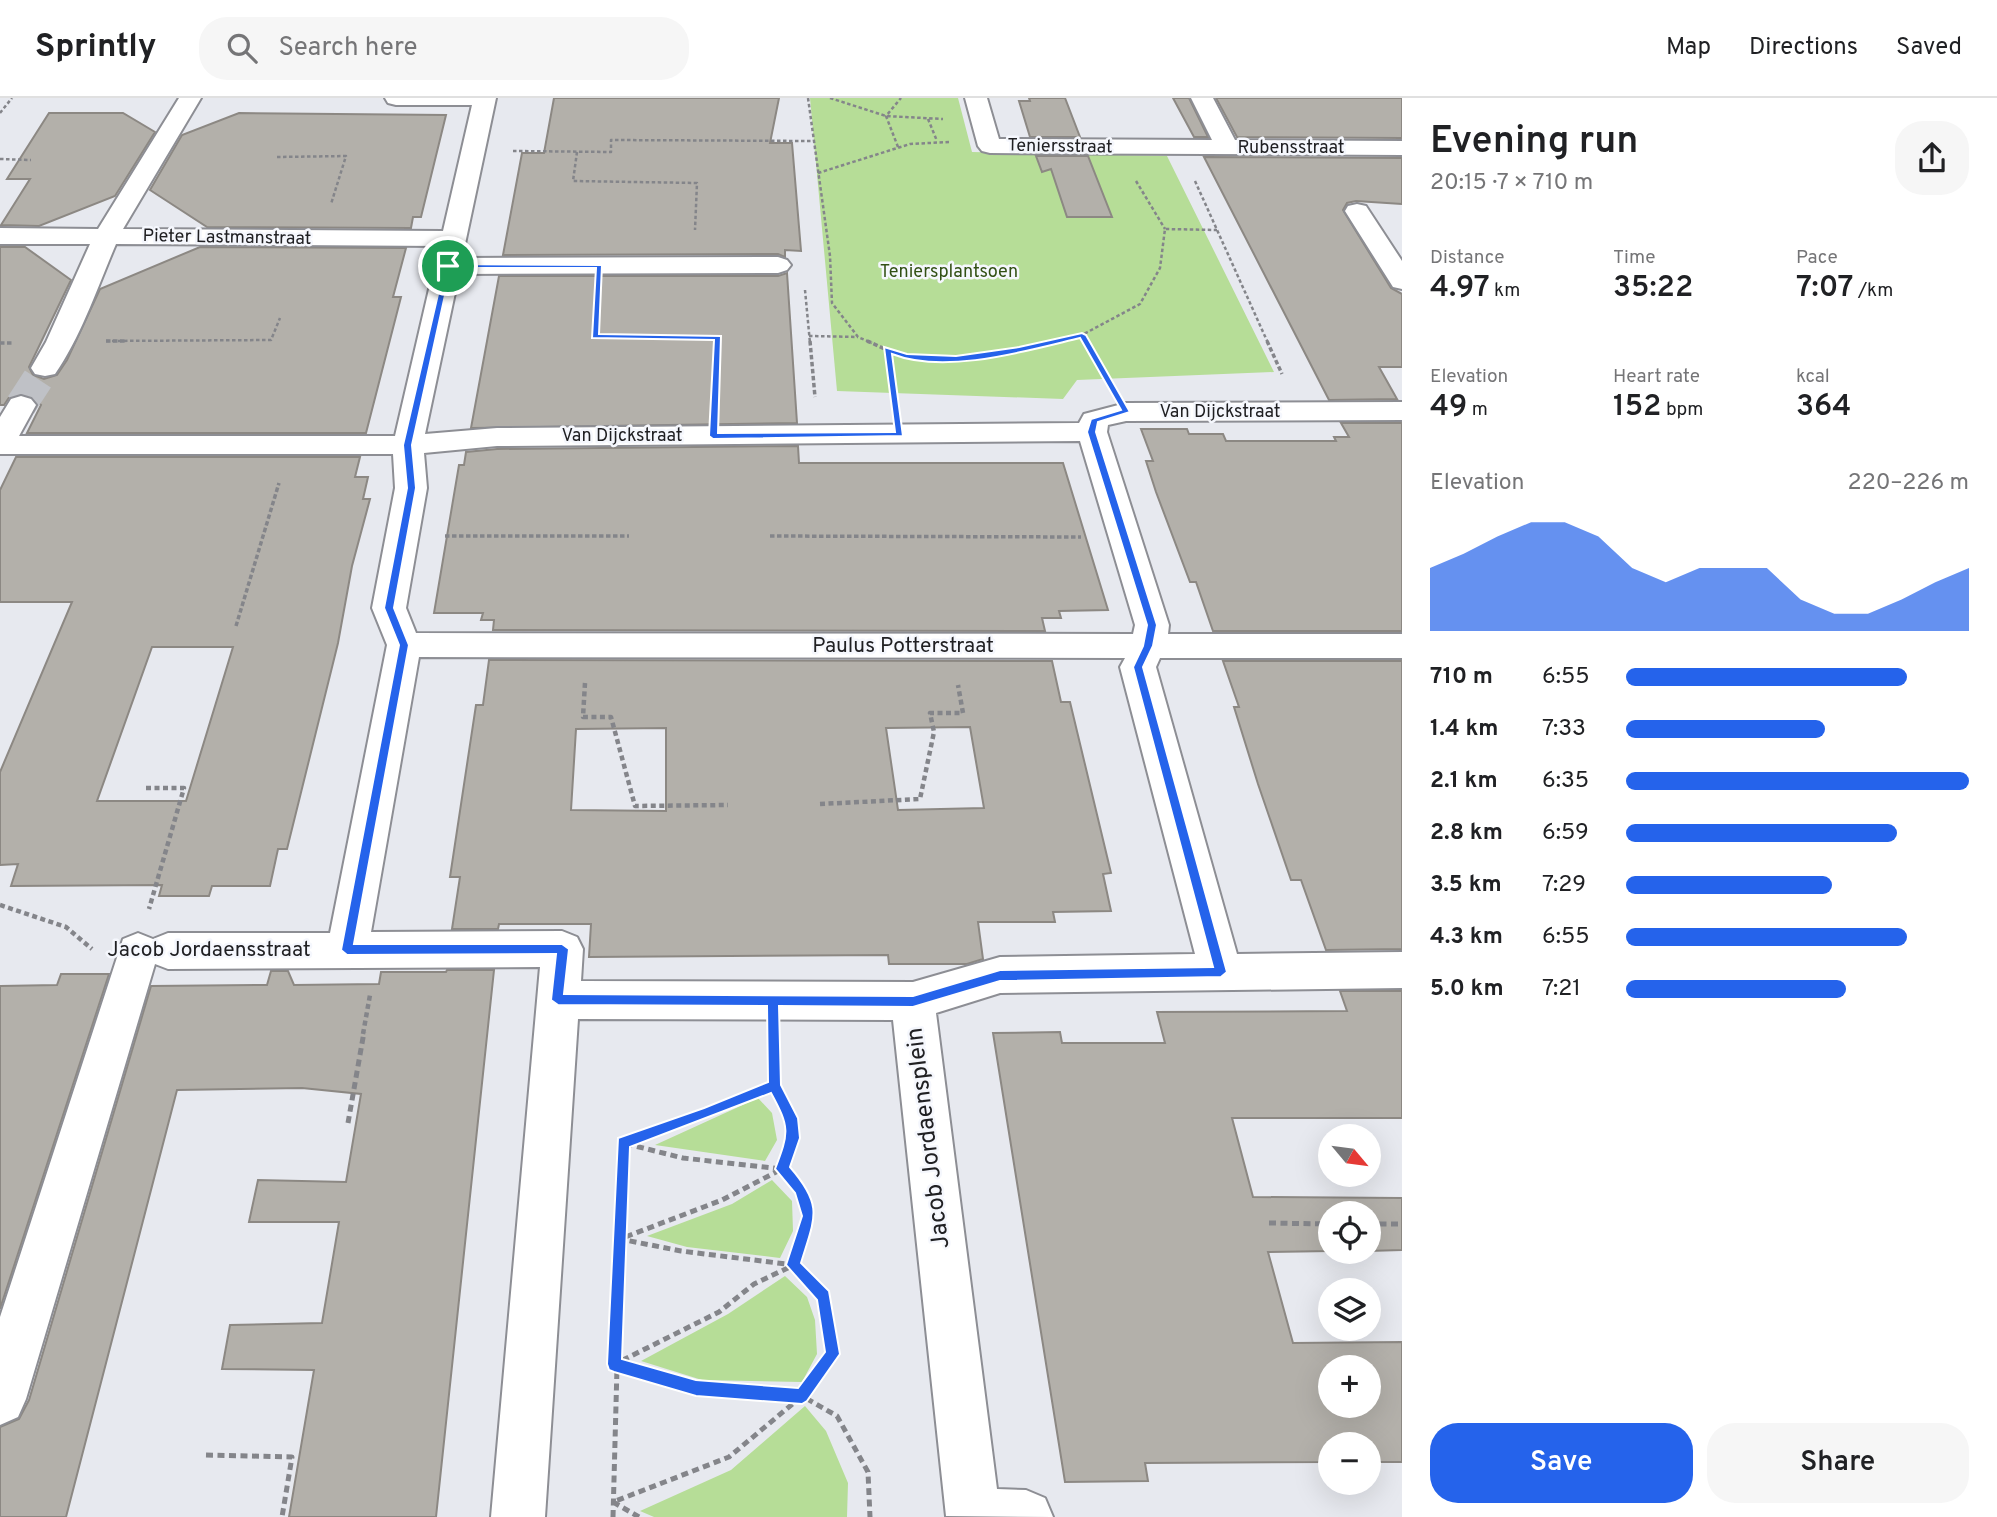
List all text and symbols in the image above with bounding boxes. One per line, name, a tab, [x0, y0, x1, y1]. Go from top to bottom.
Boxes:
search box	[199, 17, 689, 80]
text: Sprintly	[35, 27, 157, 69]
icon: search	[223, 29, 261, 67]
text: Search here	[279, 32, 418, 65]
text: Map	[1666, 33, 1711, 63]
text: Directions	[1749, 33, 1858, 63]
text: Saved	[1896, 33, 1962, 63]
text: Evening run	[1430, 118, 1638, 167]
button: share	[1895, 121, 1969, 195]
street label: Teniersstraat	[1007, 135, 1113, 159]
street label: Rubensstraat	[1237, 137, 1345, 160]
text: 20:15 · 7 × 710 m	[1430, 169, 1593, 198]
street label: Pieter Lastmanstraat	[142, 225, 312, 251]
pin	[418, 236, 478, 296]
text: Distance	[1430, 246, 1505, 270]
text: Time	[1613, 246, 1656, 270]
text: Pace	[1796, 246, 1838, 270]
icon: arrive	[429, 247, 467, 285]
park label: Teniersplantsoen	[880, 261, 1018, 284]
text: 4.97	[1430, 270, 1490, 307]
text: 35:22	[1613, 270, 1693, 307]
text: 7:07	[1796, 270, 1854, 307]
text: km	[1490, 279, 1520, 303]
text: /km	[1854, 279, 1893, 303]
text: Elevation	[1430, 365, 1508, 389]
text: Heart rate	[1613, 365, 1700, 389]
text: kcal	[1796, 365, 1830, 389]
text: 49	[1430, 389, 1467, 426]
text: 152	[1613, 389, 1661, 426]
text: 364	[1796, 389, 1851, 426]
text: m	[1467, 398, 1488, 422]
text: bpm	[1661, 398, 1703, 422]
street label: Van Dijckstraat	[1159, 401, 1281, 424]
street label: Van Dijckstraat	[561, 425, 683, 448]
text: Elevation	[1430, 469, 1525, 498]
text: 220–226 m	[1848, 469, 1969, 498]
street label: Paulus Potterstraat	[812, 633, 994, 660]
text: 710 m	[1430, 663, 1493, 692]
text: 6:55	[1542, 663, 1589, 692]
text: 1.4 km	[1430, 715, 1498, 744]
text: 7:33	[1542, 715, 1586, 744]
text: 2.1 km	[1430, 767, 1498, 796]
text: 6:35	[1542, 767, 1589, 796]
text: 2.8 km	[1430, 819, 1503, 848]
text: 6:59	[1542, 819, 1589, 848]
text: 3.5 km	[1430, 871, 1502, 900]
text: 7:29	[1542, 871, 1586, 900]
text: 4.3 km	[1430, 923, 1503, 952]
text: 6:55	[1542, 923, 1589, 952]
street label: Jacob Jordaensstraat	[107, 937, 311, 964]
text: 5.0 km	[1430, 975, 1504, 1004]
text: 7:21	[1542, 975, 1581, 1004]
street label: Jacob Jordaensplein	[901, 1026, 957, 1250]
north arrow	[1318, 1124, 1381, 1186]
map controls	[1318, 1124, 1381, 1495]
button: locate	[1318, 1201, 1381, 1264]
button: layers	[1318, 1278, 1381, 1341]
button: +	[1318, 1355, 1381, 1418]
button: Save	[1430, 1423, 1693, 1503]
button: Share	[1707, 1423, 1969, 1503]
button: −	[1318, 1432, 1381, 1495]

